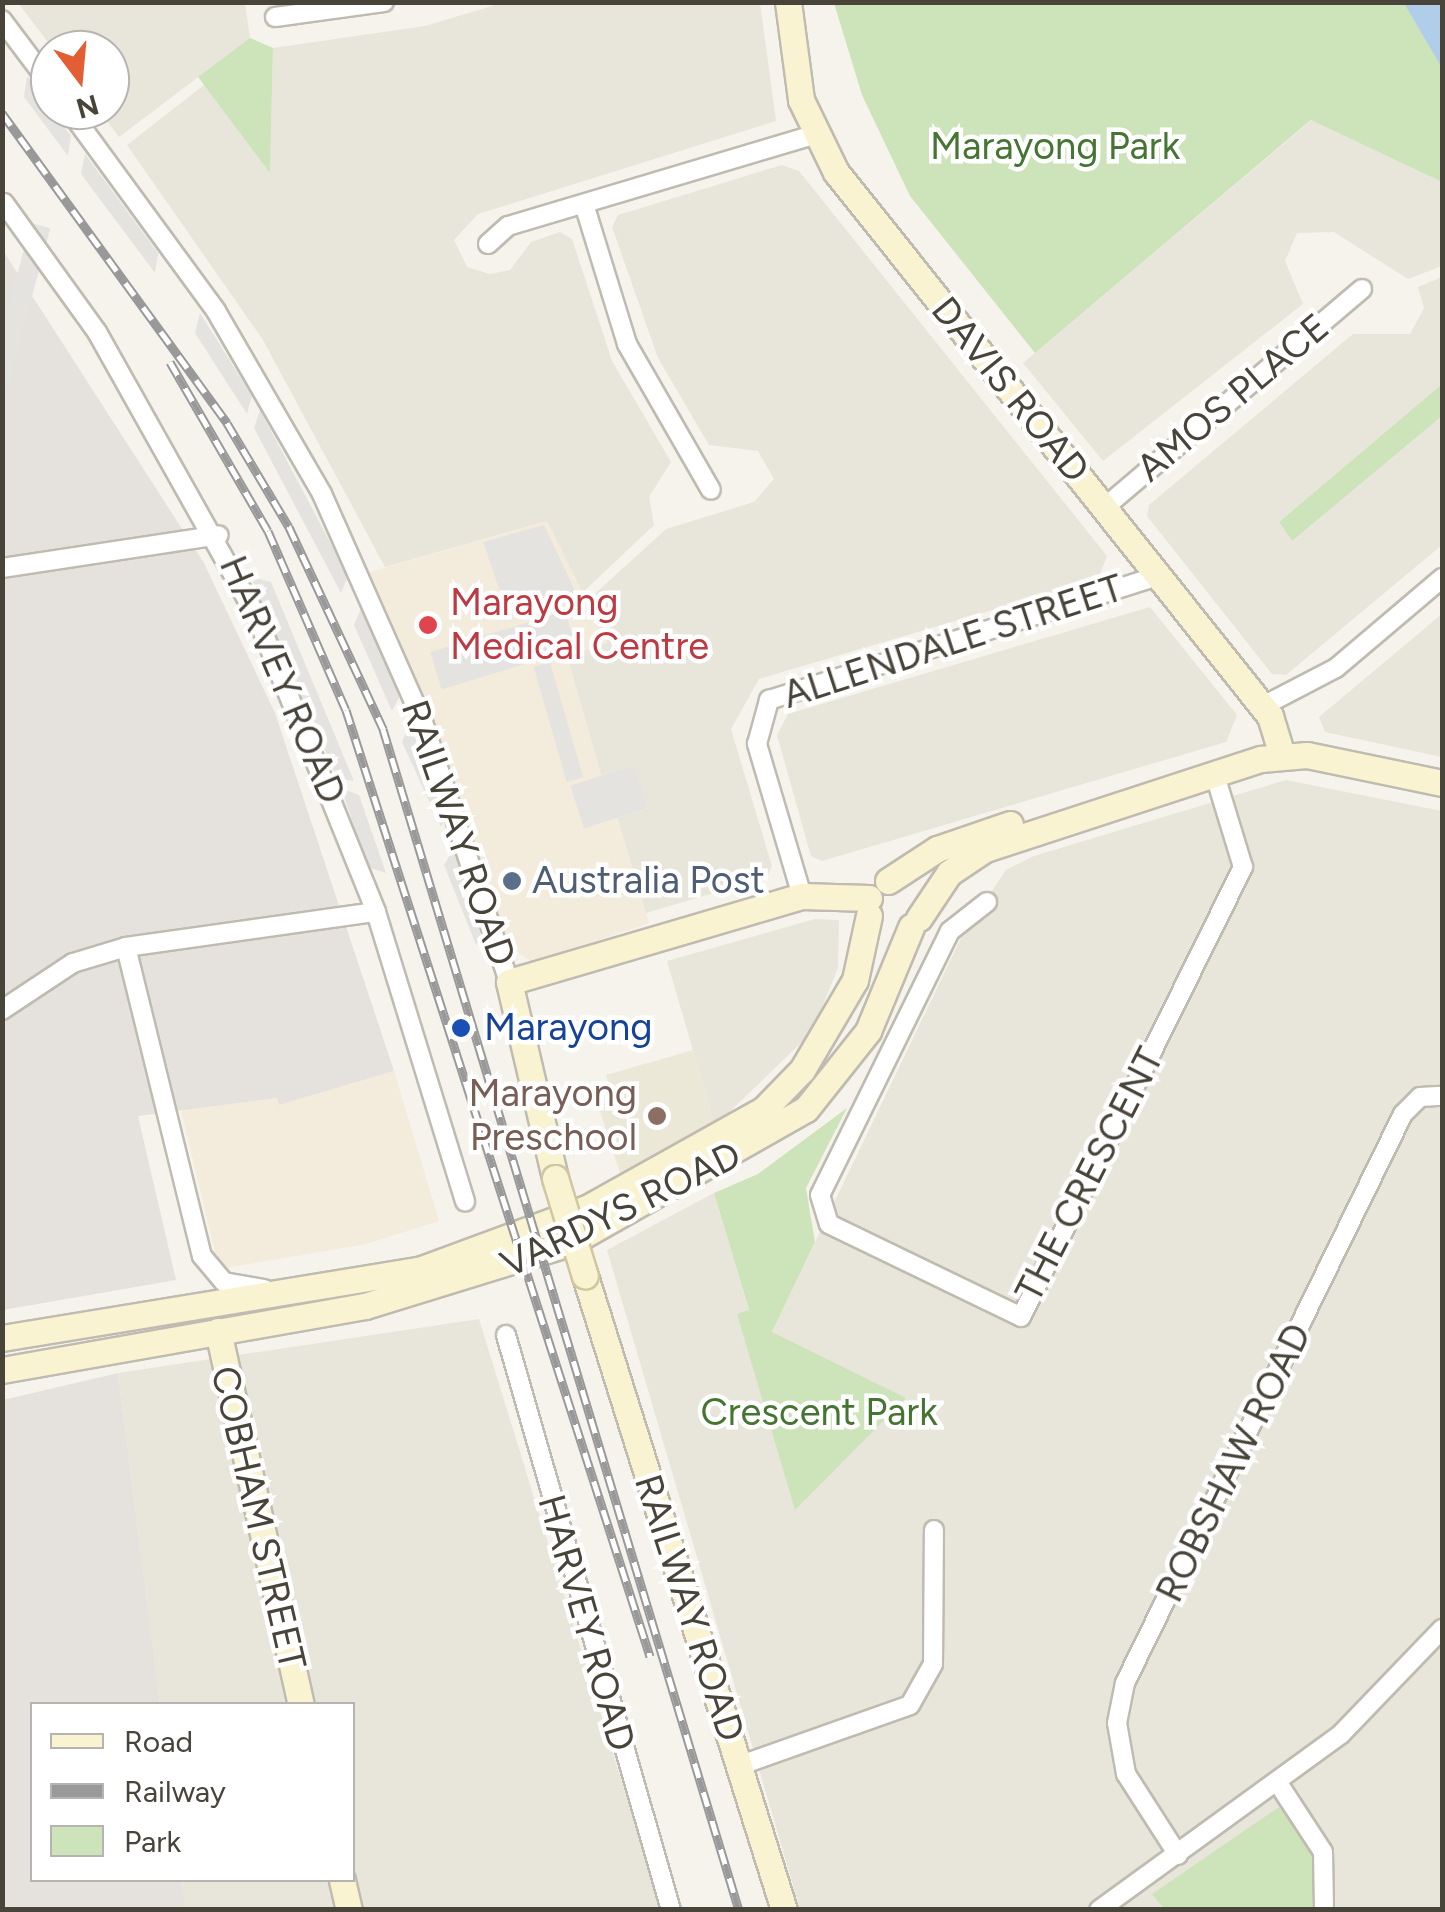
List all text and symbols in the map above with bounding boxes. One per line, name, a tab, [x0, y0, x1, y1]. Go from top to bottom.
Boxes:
north arrow	[30, 30, 130, 130]
text: N	[73, 88, 103, 126]
park label: Marayong Park	[930, 124, 1180, 170]
street label: DAVIS ROAD	[922, 288, 1098, 492]
street label: AMOS PLACE	[1128, 304, 1338, 492]
street label: HARVEY ROAD	[209, 549, 355, 811]
street label: ALLENDALE STREET	[777, 566, 1129, 718]
place label: Marayong Medical Centre	[450, 580, 709, 669]
marker: Marayong Medical Centre	[415, 612, 441, 638]
street label: RAILWAY ROAD	[391, 694, 525, 972]
place label: Australia Post	[532, 858, 765, 904]
marker: Australia Post	[501, 870, 523, 892]
place label: Marayong	[484, 1005, 653, 1051]
marker: Marayong	[448, 1015, 474, 1041]
street label: THE CRESCENT	[1006, 1040, 1174, 1310]
place label: Marayong Preschool	[468, 1071, 637, 1160]
marker: Marayong Preschool	[646, 1105, 668, 1127]
street label: VARDYS ROAD	[494, 1132, 748, 1288]
street label: ROBSHAW ROAD	[1147, 1316, 1321, 1610]
street label: COBHAM STREET	[201, 1362, 315, 1674]
park label: Crescent Park	[700, 1390, 938, 1436]
street label: RAILWAY ROAD	[624, 1469, 754, 1747]
street label: HARVEY ROAD	[528, 1490, 644, 1756]
legend	[30, 1702, 355, 1882]
text: Road	[124, 1723, 193, 1760]
text: Railway	[124, 1773, 226, 1810]
text: Park	[124, 1823, 181, 1860]

